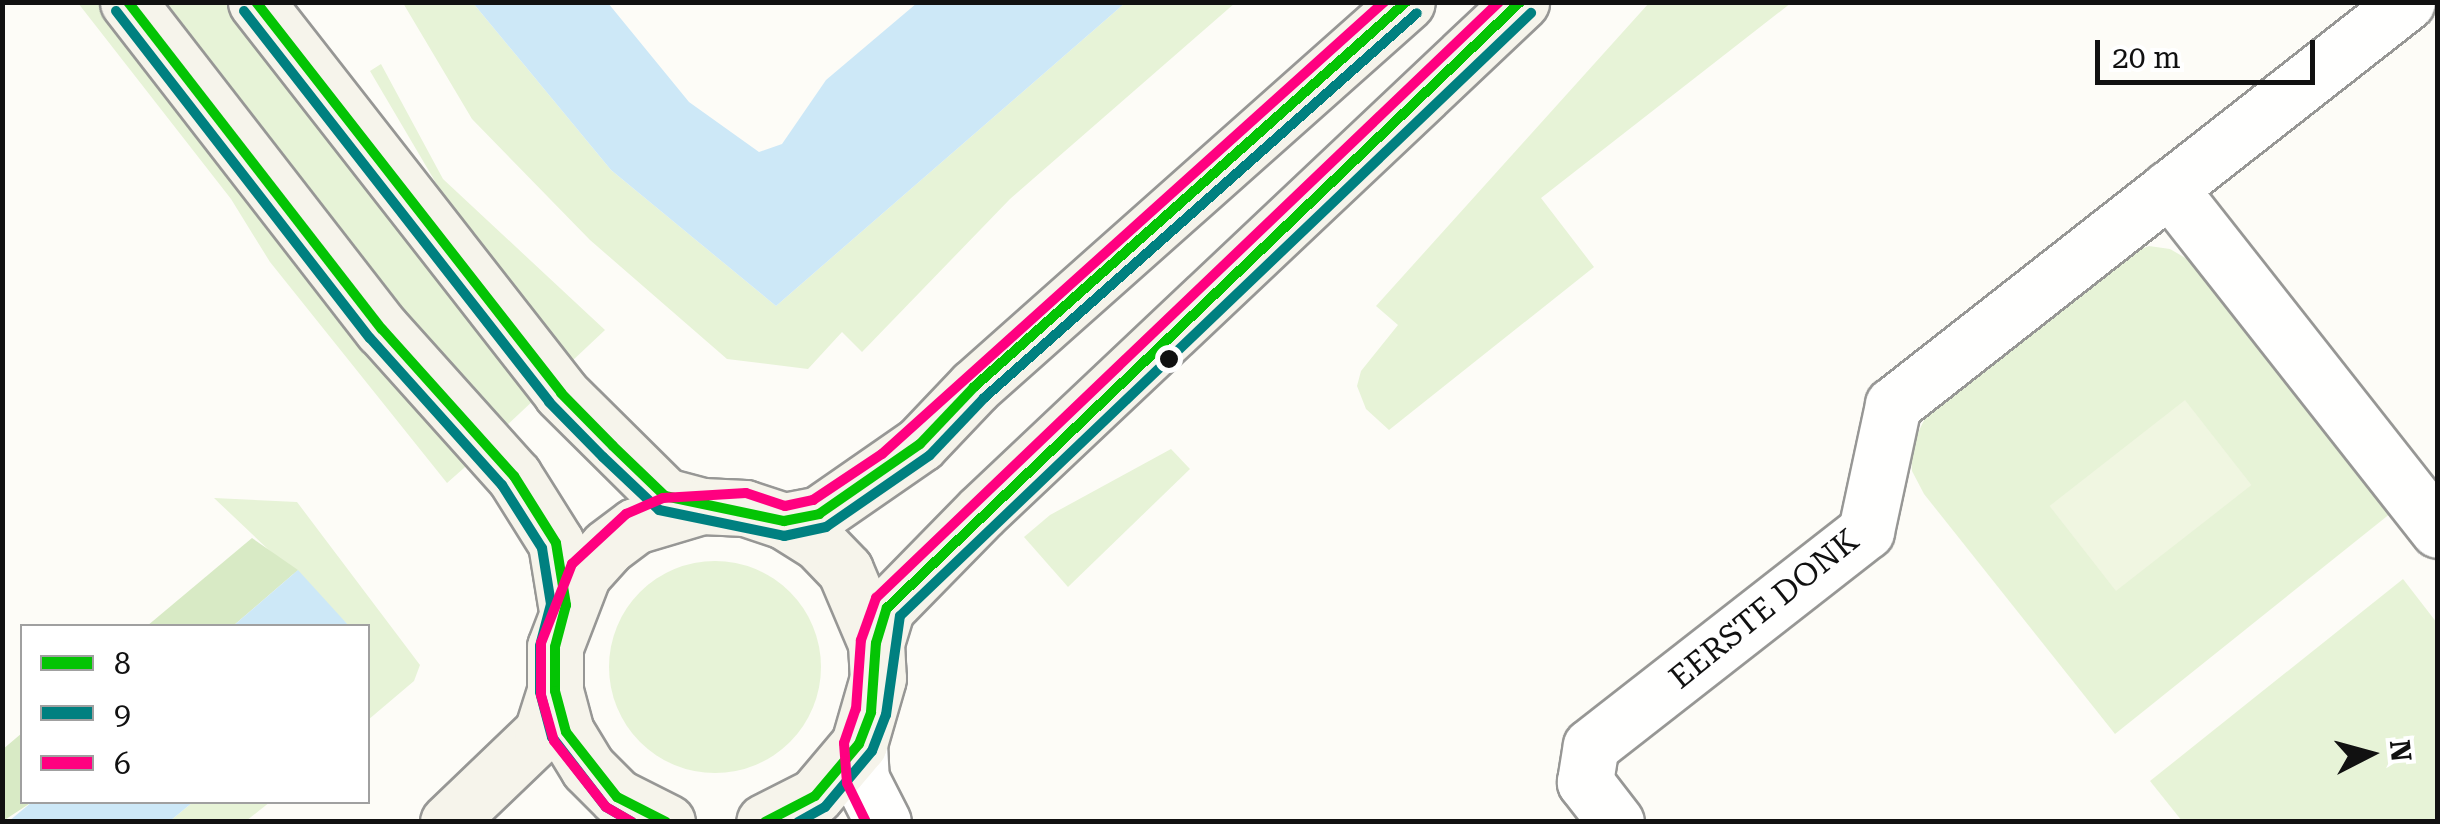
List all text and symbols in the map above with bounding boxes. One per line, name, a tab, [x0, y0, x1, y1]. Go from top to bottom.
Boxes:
scale bar	[2100, 20, 2320, 82]
text: 20 m	[2112, 40, 2181, 75]
unlabelled marker	[1159, 349, 1179, 369]
street label: EERSTE DONK	[1662, 521, 1866, 697]
legend	[20, 624, 370, 804]
text: 8	[114, 646, 131, 681]
text: 9	[114, 696, 131, 731]
north arrow	[2320, 704, 2420, 804]
text: N	[2383, 738, 2418, 763]
text: 6	[114, 746, 131, 781]

